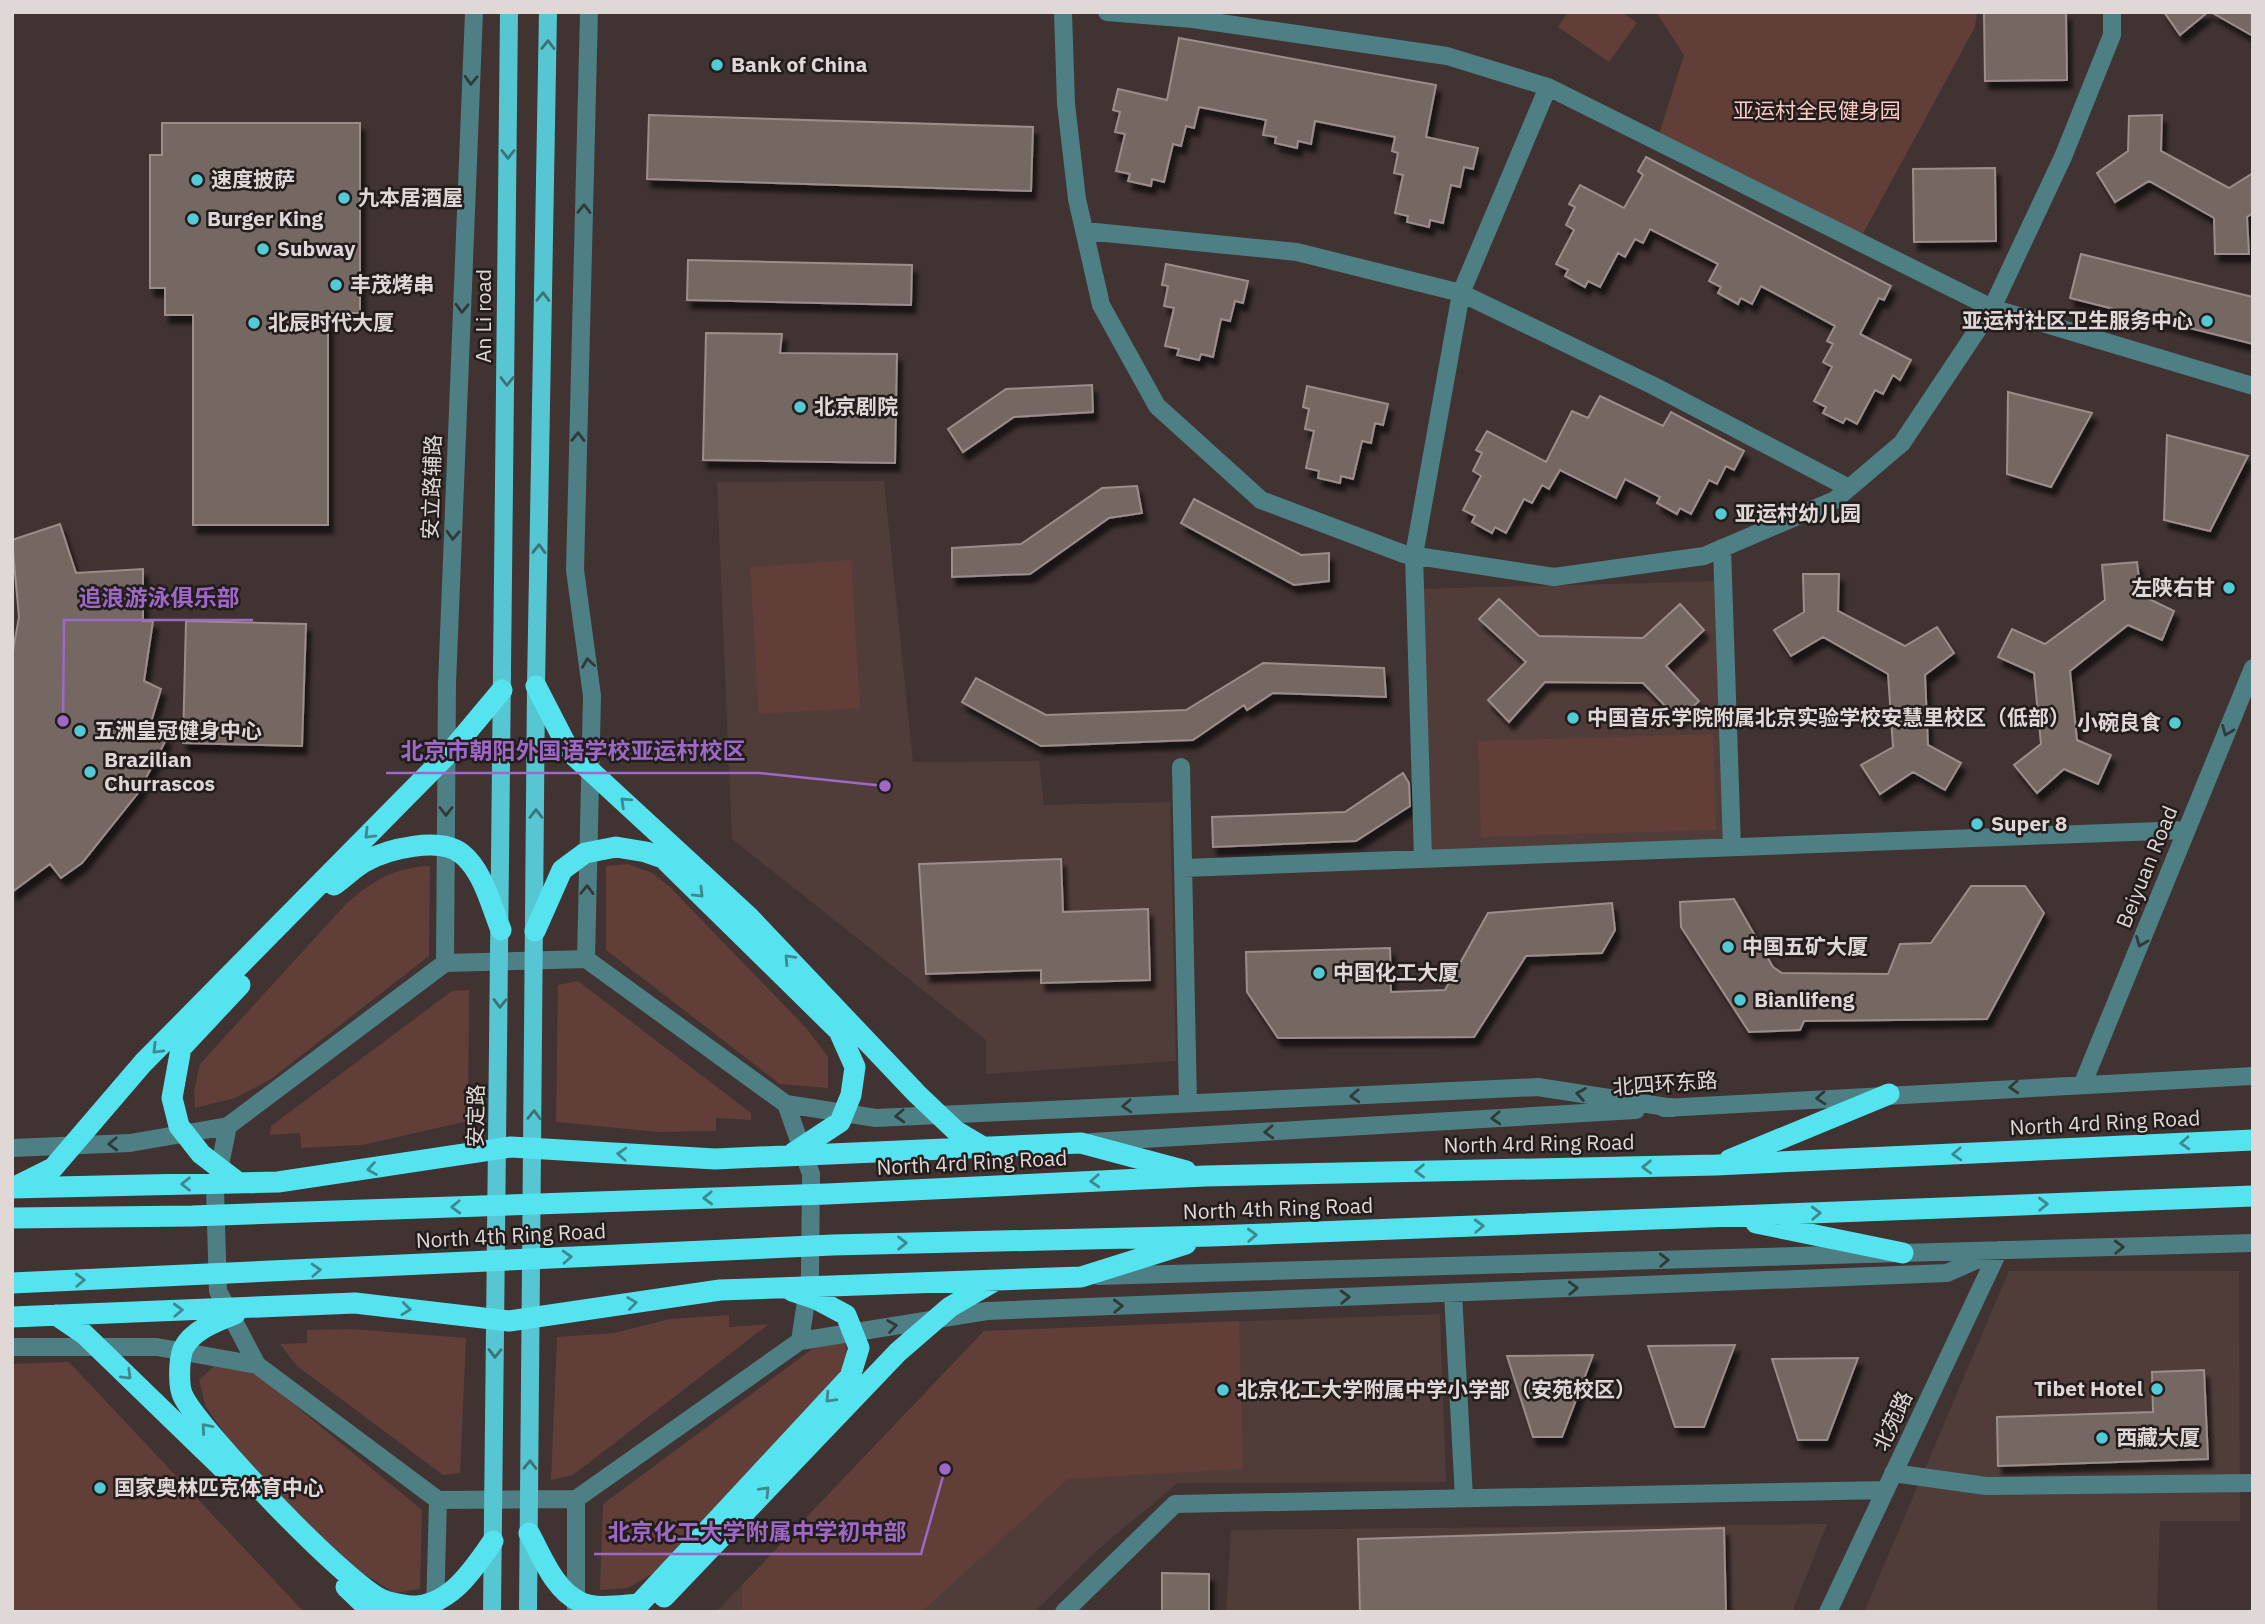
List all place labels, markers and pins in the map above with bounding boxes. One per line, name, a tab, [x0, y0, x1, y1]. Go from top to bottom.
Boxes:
place label: Bank of China	[731, 50, 868, 78]
marker: Bank of China	[709, 57, 725, 73]
place label: 速度披萨	[211, 165, 295, 193]
marker: 速度披萨	[189, 172, 205, 188]
place label: 九本居酒屋	[358, 183, 463, 211]
marker: 九本居酒屋	[336, 190, 352, 206]
place label: Burger King	[207, 204, 324, 232]
marker: Burger King	[185, 211, 201, 227]
place label: Subway	[277, 234, 356, 262]
marker: Subway	[255, 241, 271, 257]
place label: 丰茂烤串	[350, 270, 434, 298]
marker: 丰茂烤串	[328, 277, 344, 293]
place label: 亚运村社区卫生服务中心	[1962, 306, 2193, 334]
place label: 北辰时代大厦	[268, 308, 394, 336]
marker: 亚运村社区卫生服务中心	[2199, 313, 2215, 329]
marker: 北辰时代大厦	[246, 315, 262, 331]
place label: 北京剧院	[814, 392, 898, 420]
marker: 北京剧院	[792, 399, 808, 415]
place label: 亚运村幼儿园	[1735, 499, 1861, 527]
marker: 亚运村幼儿园	[1713, 506, 1729, 522]
place label: 左陕右甘	[2131, 573, 2215, 601]
callout: 追浪游泳俱乐部	[64, 576, 253, 620]
marker: 左陕右甘	[2221, 580, 2237, 596]
place label: 中国音乐学院附属北京实验学校安慧里校区（低部）	[1587, 703, 2070, 731]
place label: 小碗良食	[2077, 708, 2161, 736]
marker: 中国音乐学院附属北京实验学校安慧里校区（低部）	[1565, 710, 1581, 726]
marker: 小碗良食	[2167, 715, 2183, 731]
place label: 五洲皇冠健身中心	[94, 716, 262, 744]
marker: 五洲皇冠健身中心	[72, 723, 88, 739]
callout: 北京市朝阳外国语学校亚运村校区	[386, 729, 759, 773]
place label: Brazilian Churrascos	[104, 745, 215, 797]
marker: Brazilian Churrascos	[82, 764, 98, 780]
place label: Super 8	[1991, 809, 2067, 837]
marker: Super 8	[1969, 816, 1985, 832]
place label: 中国五矿大厦	[1742, 932, 1868, 960]
marker: 中国五矿大厦	[1720, 939, 1736, 955]
place label: 中国化工大厦	[1333, 958, 1459, 986]
marker: 中国化工大厦	[1311, 965, 1327, 981]
place label: Bianlifeng	[1754, 985, 1855, 1013]
marker: Bianlifeng	[1732, 992, 1748, 1008]
place label: Tibet Hotel	[2034, 1374, 2143, 1402]
place label: 北京化工大学附属中学小学部（安苑校区）	[1237, 1375, 1636, 1403]
marker: Tibet Hotel	[2149, 1381, 2165, 1397]
marker: 北京化工大学附属中学小学部（安苑校区）	[1215, 1382, 1231, 1398]
place label: 西藏大厦	[2116, 1423, 2200, 1451]
marker: 西藏大厦	[2094, 1430, 2110, 1446]
place label: 国家奥林匹克体育中心	[114, 1473, 324, 1501]
marker: 国家奥林匹克体育中心	[92, 1480, 108, 1496]
callout: 北京化工大学附属中学初中部	[594, 1510, 921, 1554]

